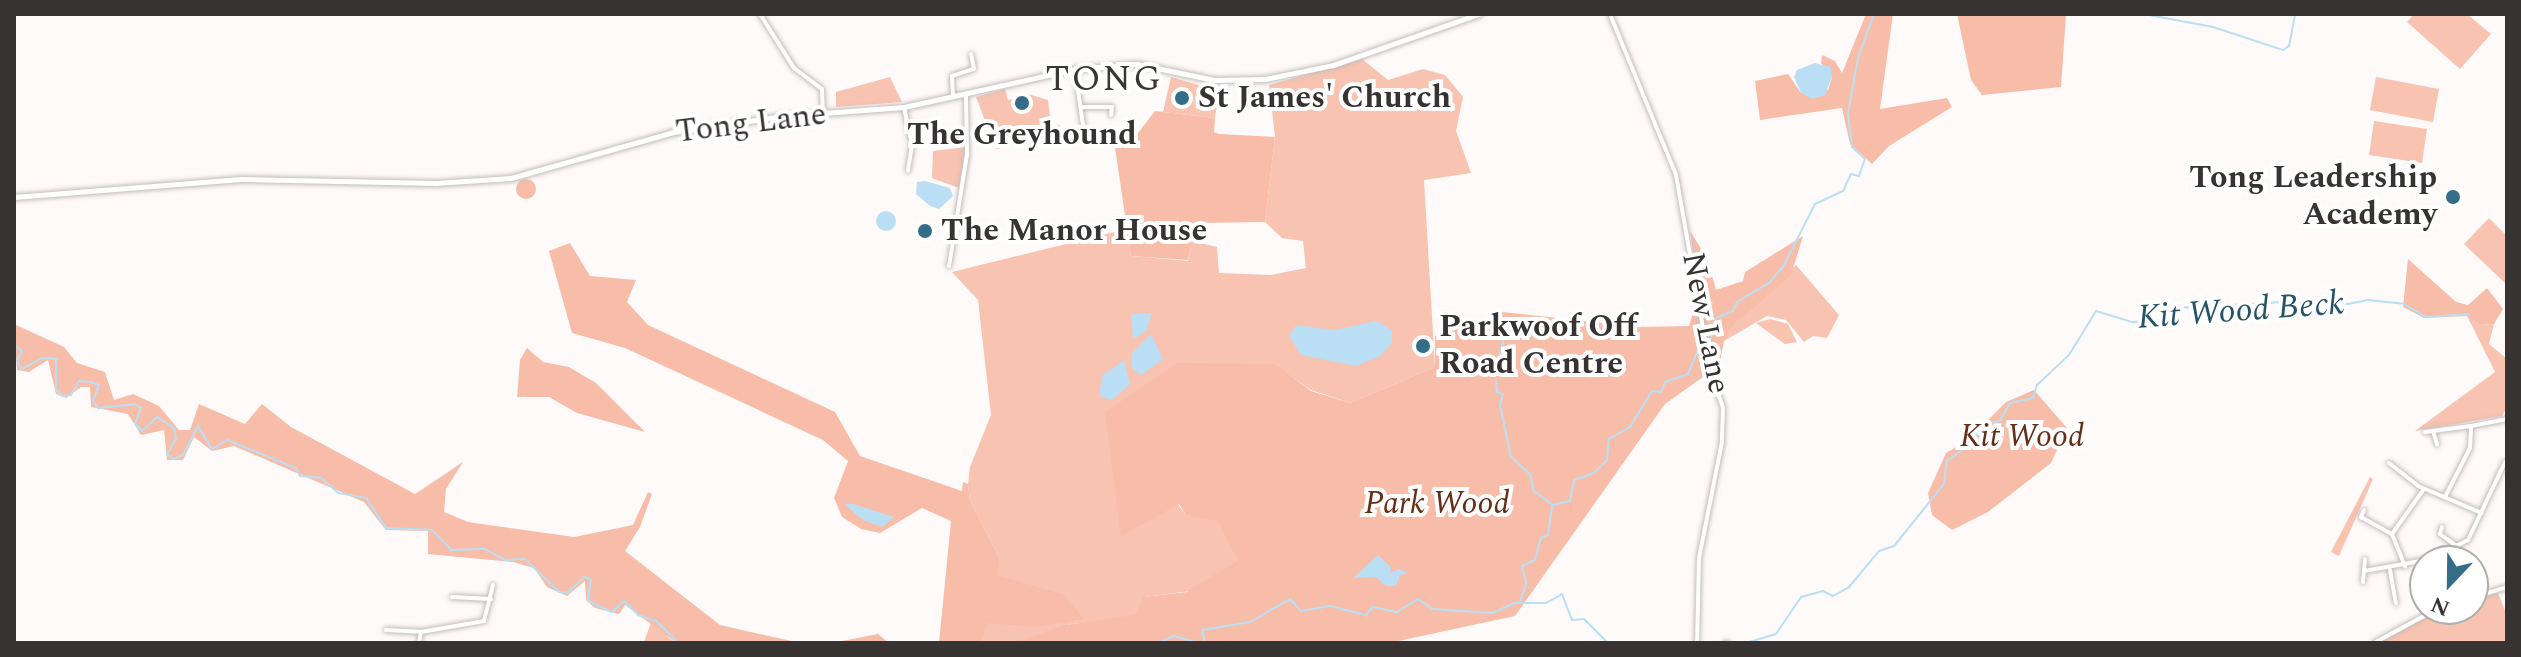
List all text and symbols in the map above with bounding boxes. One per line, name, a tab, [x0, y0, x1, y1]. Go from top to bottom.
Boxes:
district label: TONG	[1045, 58, 1163, 102]
place label: St James' Church	[1198, 79, 1451, 117]
marker: St James' Church	[1173, 89, 1191, 107]
marker: The Greyhound	[1013, 94, 1031, 112]
street label: Tong Lane	[674, 96, 828, 152]
place label: The Greyhound	[907, 116, 1137, 154]
place label: Tong Leadership Academy	[2189, 160, 2437, 235]
marker: Tong Leadership Academy	[2444, 188, 2462, 206]
place label: The Manor House	[941, 212, 1207, 250]
marker: The Manor House	[916, 222, 934, 240]
street label: New Lane	[1672, 249, 1738, 397]
water label: Kit Wood Beck	[2136, 283, 2346, 339]
place label: Parkwoof Off Road Centre	[1439, 309, 1637, 384]
marker: Parkwoof Off Road Centre	[1414, 337, 1432, 355]
park label: Kit Wood	[1960, 418, 2084, 456]
park label: Park Wood	[1364, 485, 1510, 523]
north arrow	[2409, 545, 2489, 625]
text: N	[2426, 587, 2455, 625]

